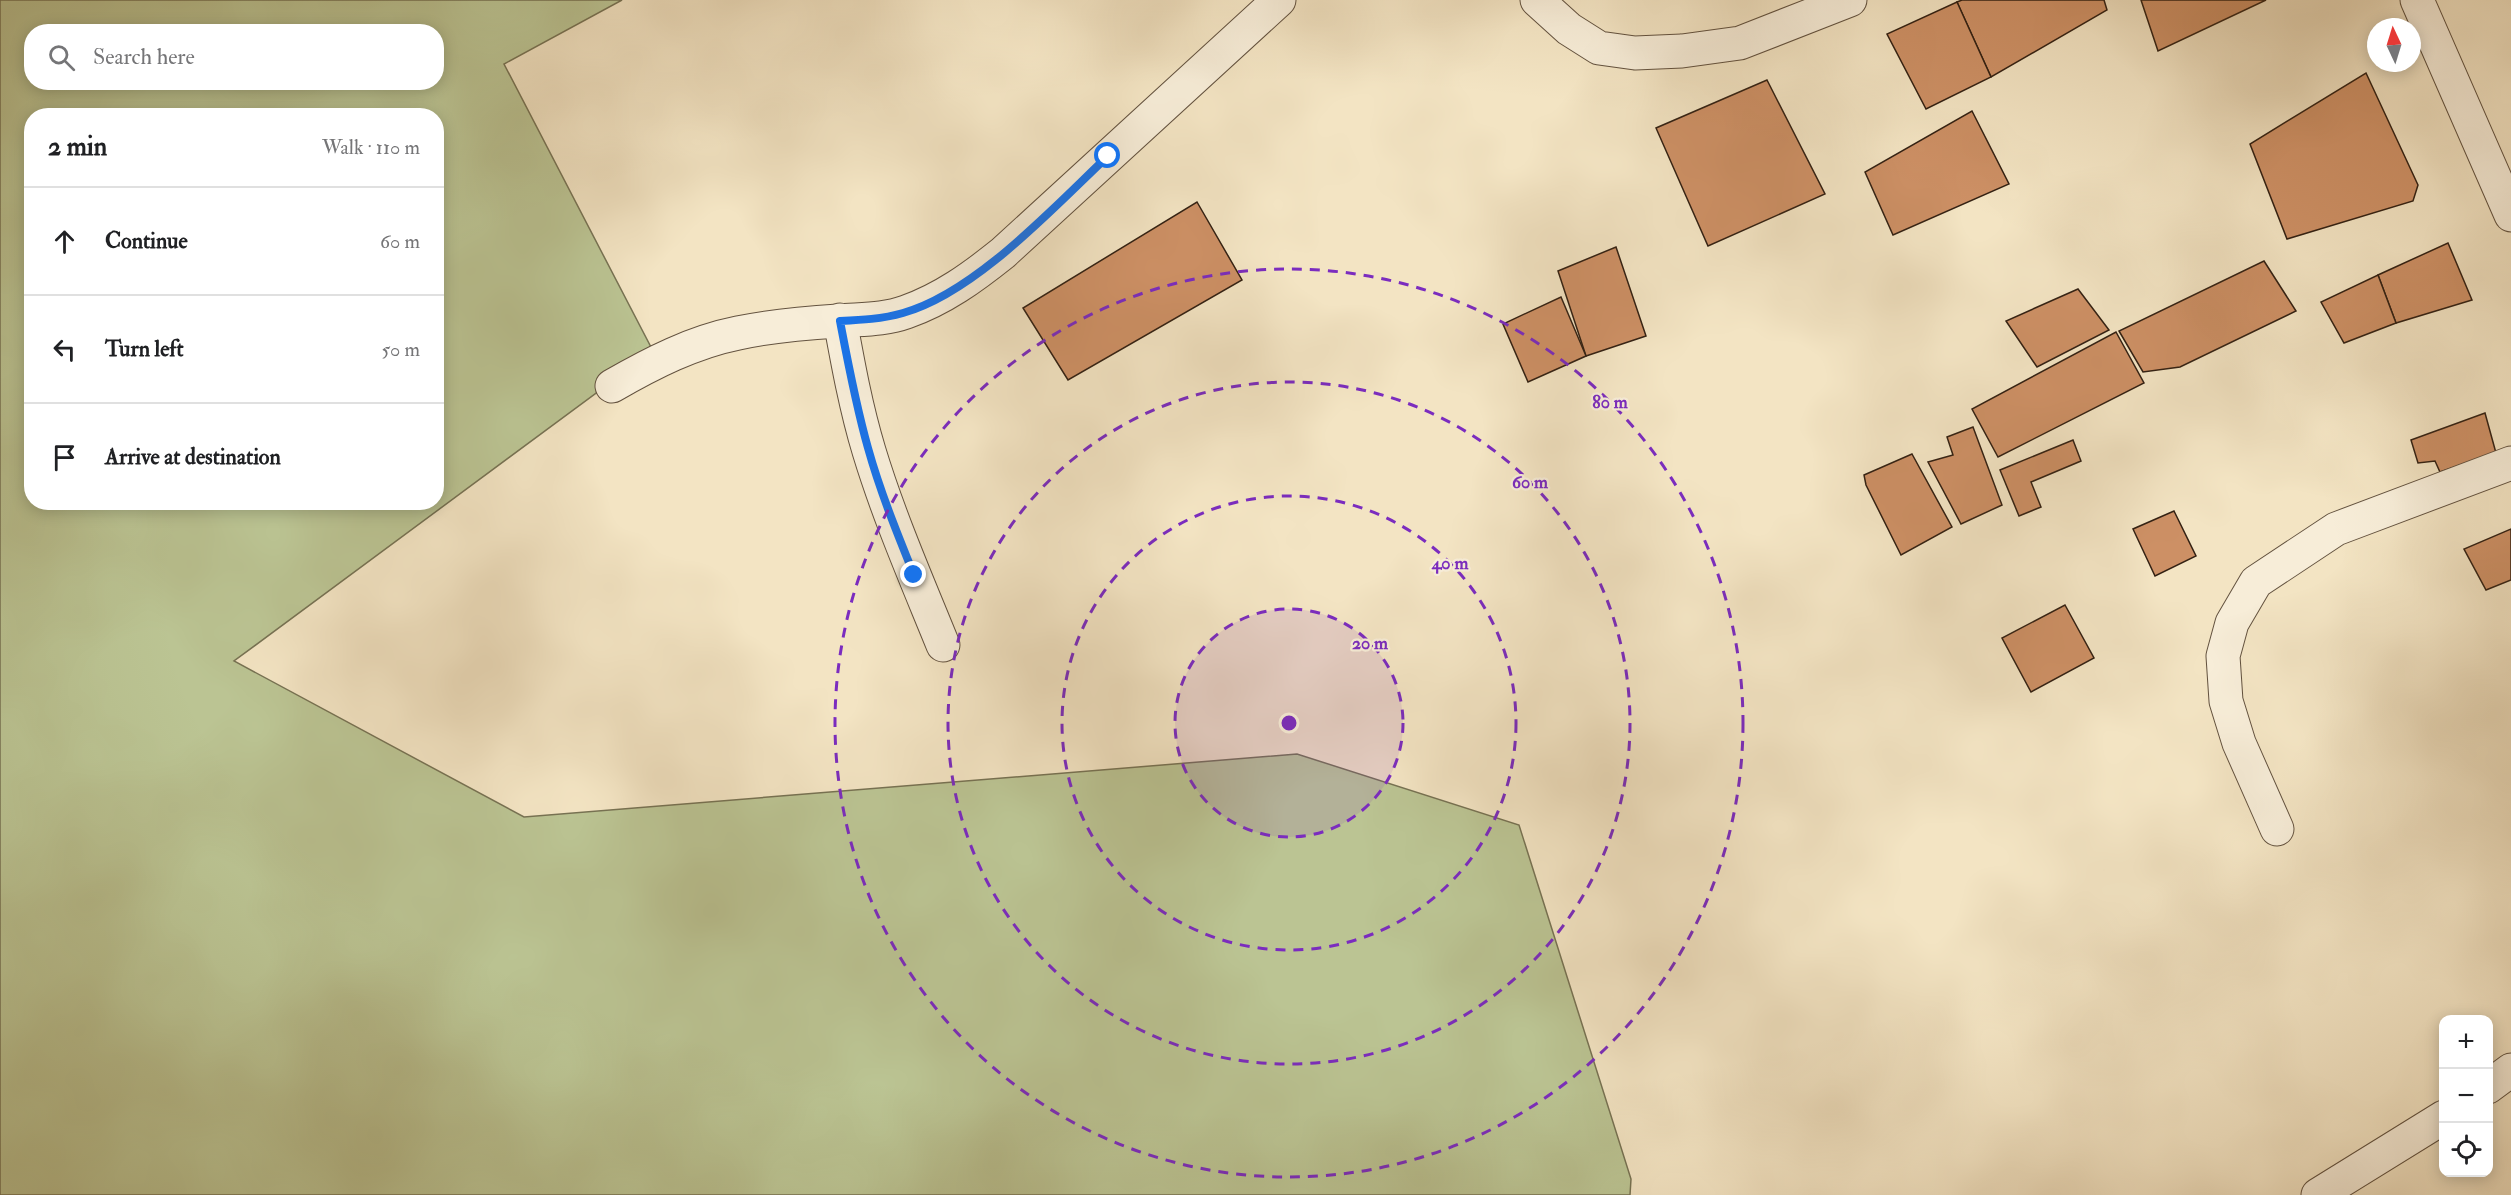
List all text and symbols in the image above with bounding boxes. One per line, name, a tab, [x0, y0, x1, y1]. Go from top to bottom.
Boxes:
north arrow	[2367, 18, 2421, 72]
search box	[24, 24, 444, 90]
icon: search	[45, 41, 78, 74]
text: Search here	[93, 43, 195, 71]
text: 2 min	[48, 131, 107, 163]
text: Walk · 110 m	[322, 135, 420, 160]
route start	[1094, 142, 1120, 168]
icon: ahead	[48, 225, 81, 258]
text: Continue	[105, 227, 188, 255]
text: 60 m	[380, 229, 420, 254]
icon: left	[48, 333, 81, 366]
text: Turn left	[105, 335, 184, 363]
text: 50 m	[381, 337, 420, 362]
text: 80 m	[1592, 391, 1629, 414]
icon: arrive	[48, 441, 81, 474]
text: Arrive at destination	[105, 443, 281, 471]
text: 60 m	[1512, 471, 1549, 494]
text: 40 m	[1431, 552, 1469, 575]
route end	[900, 561, 926, 587]
text: 20 m	[1352, 632, 1389, 655]
centre of rings	[1279, 713, 1299, 733]
map controls	[2439, 1015, 2493, 1177]
button: +	[2439, 1015, 2493, 1069]
button: −	[2439, 1069, 2493, 1123]
button: locate	[2439, 1123, 2493, 1177]

